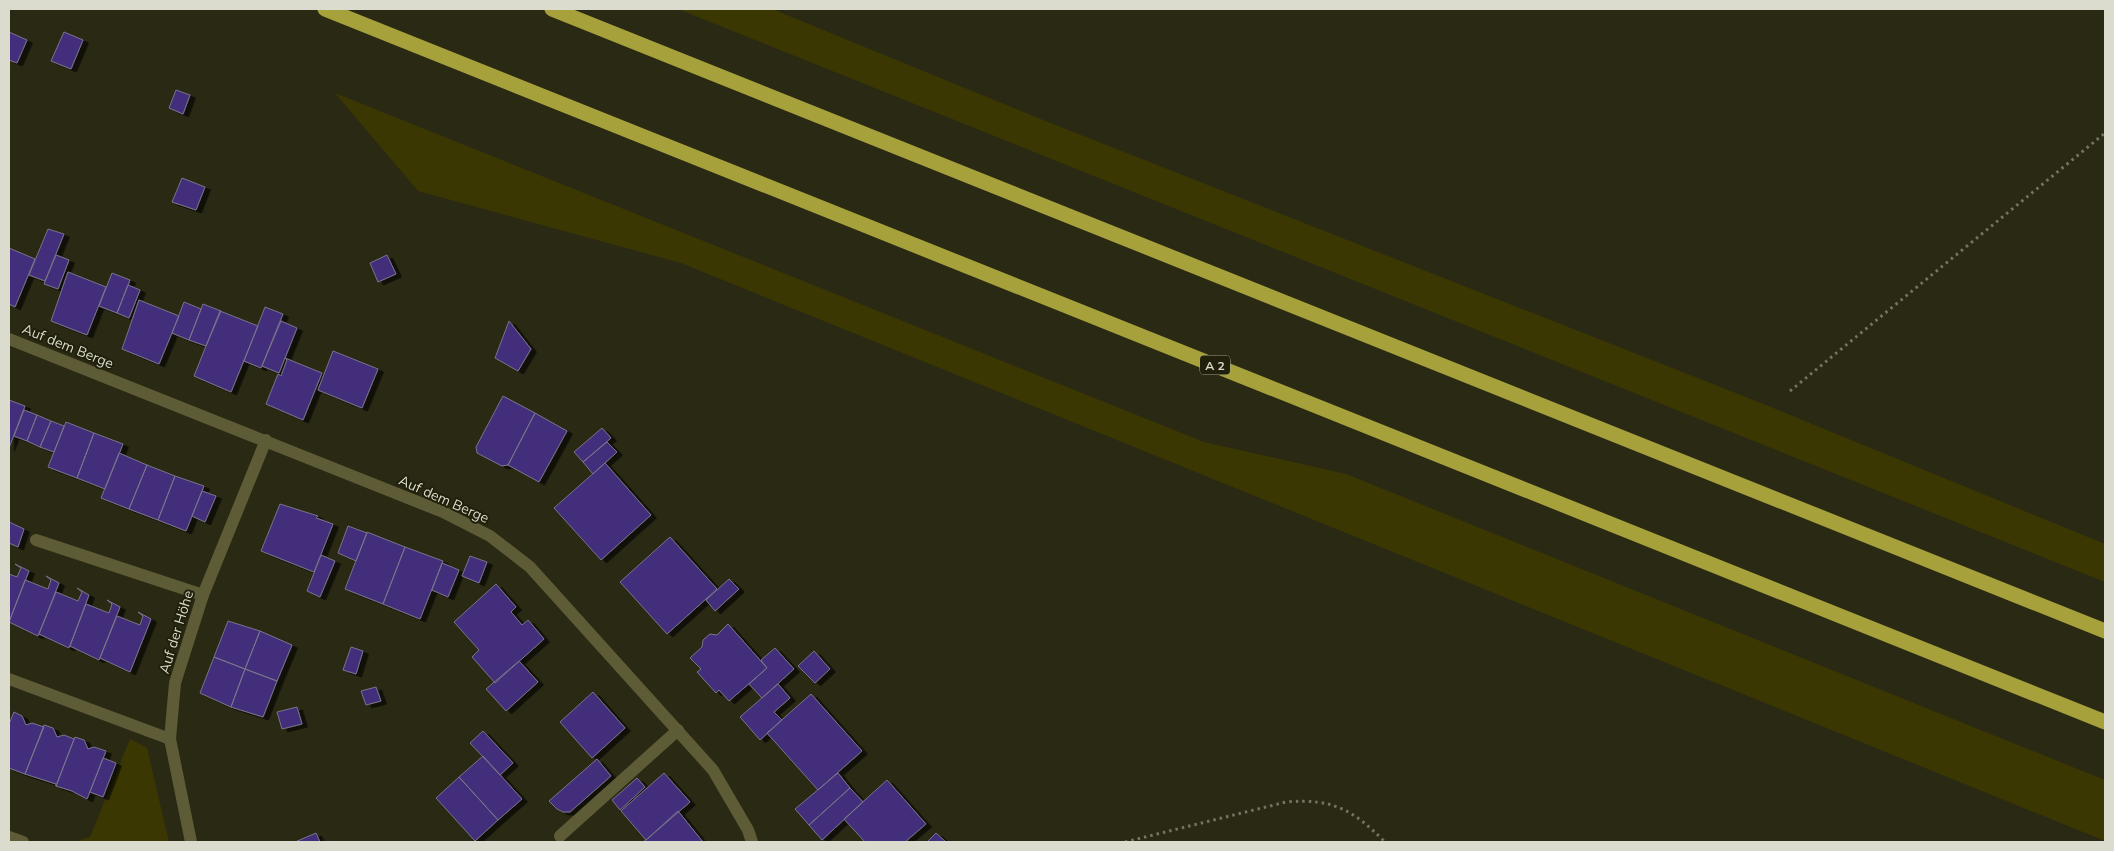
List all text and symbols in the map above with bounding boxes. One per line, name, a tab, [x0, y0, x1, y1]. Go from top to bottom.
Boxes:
street label: Auf dem Berge	[20, 320, 116, 372]
road number: A 2	[1200, 356, 1230, 374]
street label: Auf dem Berge	[396, 471, 492, 527]
street label: Auf der Höhe	[155, 588, 197, 676]

